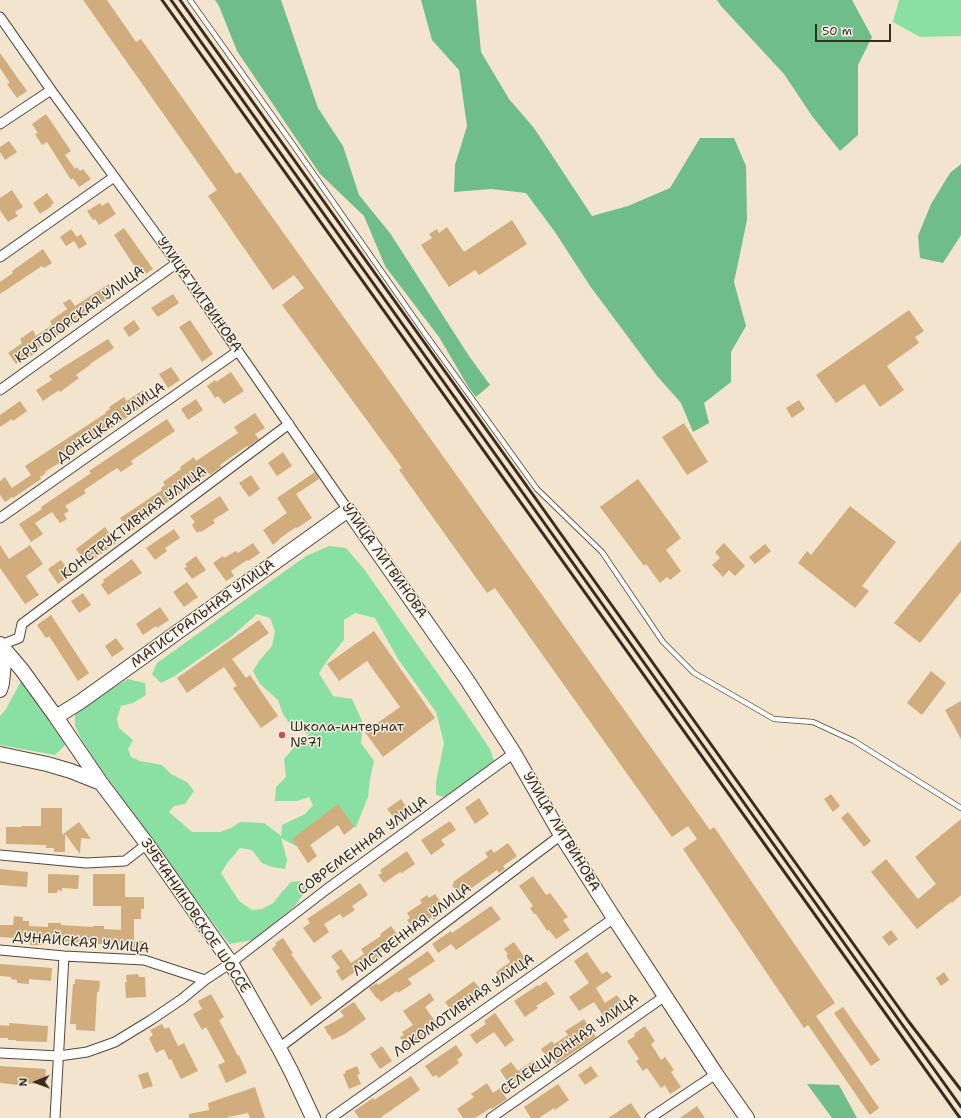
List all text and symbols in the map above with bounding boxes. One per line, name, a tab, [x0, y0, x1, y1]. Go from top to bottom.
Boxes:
scale bar	[817, 16, 893, 42]
text: 50 m	[822, 23, 852, 39]
street label: УЛИЦА ЛИТВИНОВА	[153, 234, 245, 356]
street label: КРУТОГОРСКАЯ УЛИЦА	[12, 263, 148, 367]
street label: ДОНЕЦКАЯ УЛИЦА	[53, 379, 169, 467]
street label: КОНСТРУКТИВНАЯ УЛИЦА	[58, 463, 210, 583]
street label: УЛИЦА ЛИТВИНОВА	[338, 500, 430, 622]
street label: МАГИСТРАЛЬНАЯ УЛИЦА	[128, 556, 278, 672]
place label: Школа-интернат №71	[290, 719, 404, 752]
marker: Школа-интернат №71	[277, 730, 287, 740]
street label: УЛИЦА ЛИТВИНОВА	[519, 769, 603, 895]
street label: СОВРЕМЕННАЯ УЛИЦА	[295, 793, 431, 899]
street label: ЗУБЧАНИНОВСКОЕ ШОССЕ	[137, 836, 253, 996]
street label: ЛИСТВЕННАЯ УЛИЦА	[349, 880, 475, 980]
street label: ДУНАЙСКАЯ УЛИЦА	[12, 929, 150, 957]
street label: ЛОКОМОТИВНАЯ УЛИЦА	[390, 951, 538, 1061]
street label: СЕЛЕКЦИОННАЯ УЛИЦА	[498, 991, 642, 1099]
north arrow	[16, 1062, 56, 1102]
text: N	[16, 1078, 31, 1087]

